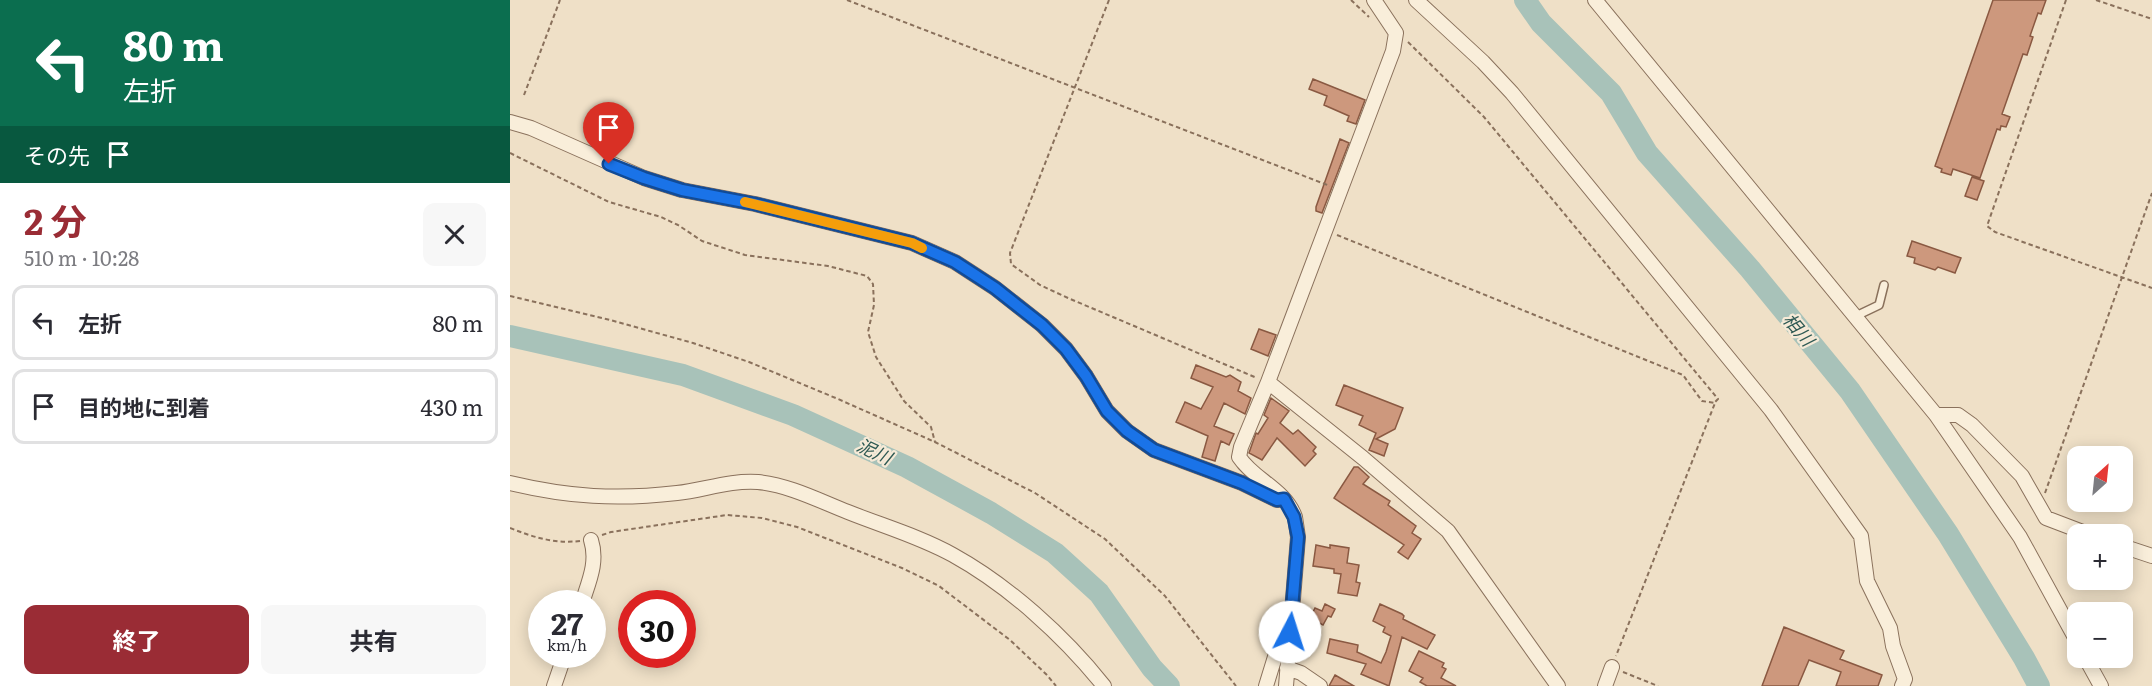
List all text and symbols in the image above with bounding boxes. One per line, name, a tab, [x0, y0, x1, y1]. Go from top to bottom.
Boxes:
text: 80 m	[123, 12, 224, 74]
icon: left	[24, 24, 102, 102]
text: 左折	[123, 69, 177, 109]
pin	[583, 102, 634, 164]
icon: arrive	[592, 111, 625, 144]
text: その先	[24, 138, 90, 171]
icon: arrive	[102, 138, 135, 171]
text: 2 分	[24, 193, 87, 246]
button: close	[423, 203, 486, 266]
text: 510 m · 10:28	[24, 242, 139, 272]
icon: left	[27, 306, 60, 339]
text: 左折	[78, 306, 122, 339]
text: 80 m	[432, 306, 483, 339]
water label: 相川	[1777, 307, 1822, 353]
icon: arrive	[27, 390, 60, 423]
text: 目的地に到着	[78, 390, 210, 423]
text: 430 m	[420, 390, 483, 423]
water label: 泥川	[853, 431, 898, 471]
north arrow	[2067, 446, 2133, 512]
map controls	[2067, 446, 2133, 668]
button: +	[2067, 524, 2133, 590]
speed limit sign: 30	[618, 590, 696, 668]
text: 27	[551, 600, 583, 644]
position arrow	[1258, 600, 1322, 664]
button: −	[2067, 602, 2133, 668]
button: 終了	[24, 605, 249, 674]
button: 共有	[261, 605, 486, 674]
text: km/h	[547, 633, 587, 656]

